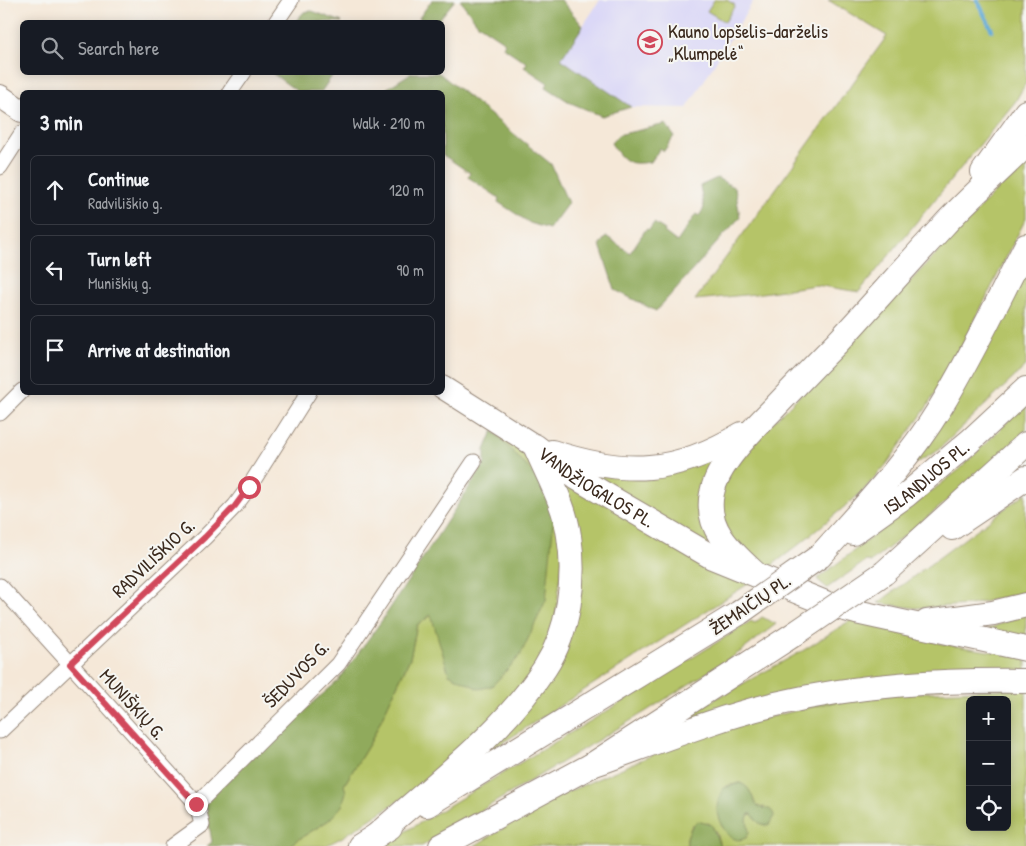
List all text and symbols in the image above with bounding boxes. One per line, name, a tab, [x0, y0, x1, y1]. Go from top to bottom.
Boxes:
place label: Kauno lopšelis-darželis „Klumpelė“	[668, 18, 828, 66]
search box	[20, 20, 445, 75]
school or university icon: Kauno lopšelis-darželis „Klumpelė“	[637, 29, 663, 55]
icon: search	[38, 34, 66, 62]
text: Search here	[78, 35, 159, 61]
text: 3 min	[40, 108, 83, 137]
text: Walk · 210 m	[352, 112, 425, 134]
text: Continue	[88, 166, 149, 192]
icon: ahead	[41, 176, 69, 204]
text: 120 m	[389, 179, 424, 201]
text: Radviliškio g.	[88, 192, 163, 214]
text: Turn left	[88, 246, 151, 272]
icon: left	[41, 256, 69, 284]
text: 90 m	[396, 259, 424, 281]
text: Muniškių g.	[88, 272, 152, 294]
icon: arrive	[41, 336, 69, 364]
text: Arrive at destination	[88, 337, 230, 363]
street label: ISLANDIJOS PL.	[878, 434, 975, 520]
street label: VANDŽIOGALOS PL.	[533, 440, 659, 534]
route start	[238, 476, 261, 499]
street label: RADVILIŠKIO G.	[106, 513, 200, 603]
street label: ŽEMAIČIŲ PL.	[704, 567, 796, 641]
street label: ŠEDUVOS G.	[257, 635, 335, 713]
street label: MUNIŠKIŲ G.	[94, 663, 172, 745]
map controls	[966, 696, 1011, 831]
button: +	[966, 696, 1011, 741]
button: −	[966, 741, 1011, 786]
button: locate	[966, 786, 1011, 831]
route end	[185, 793, 208, 816]

